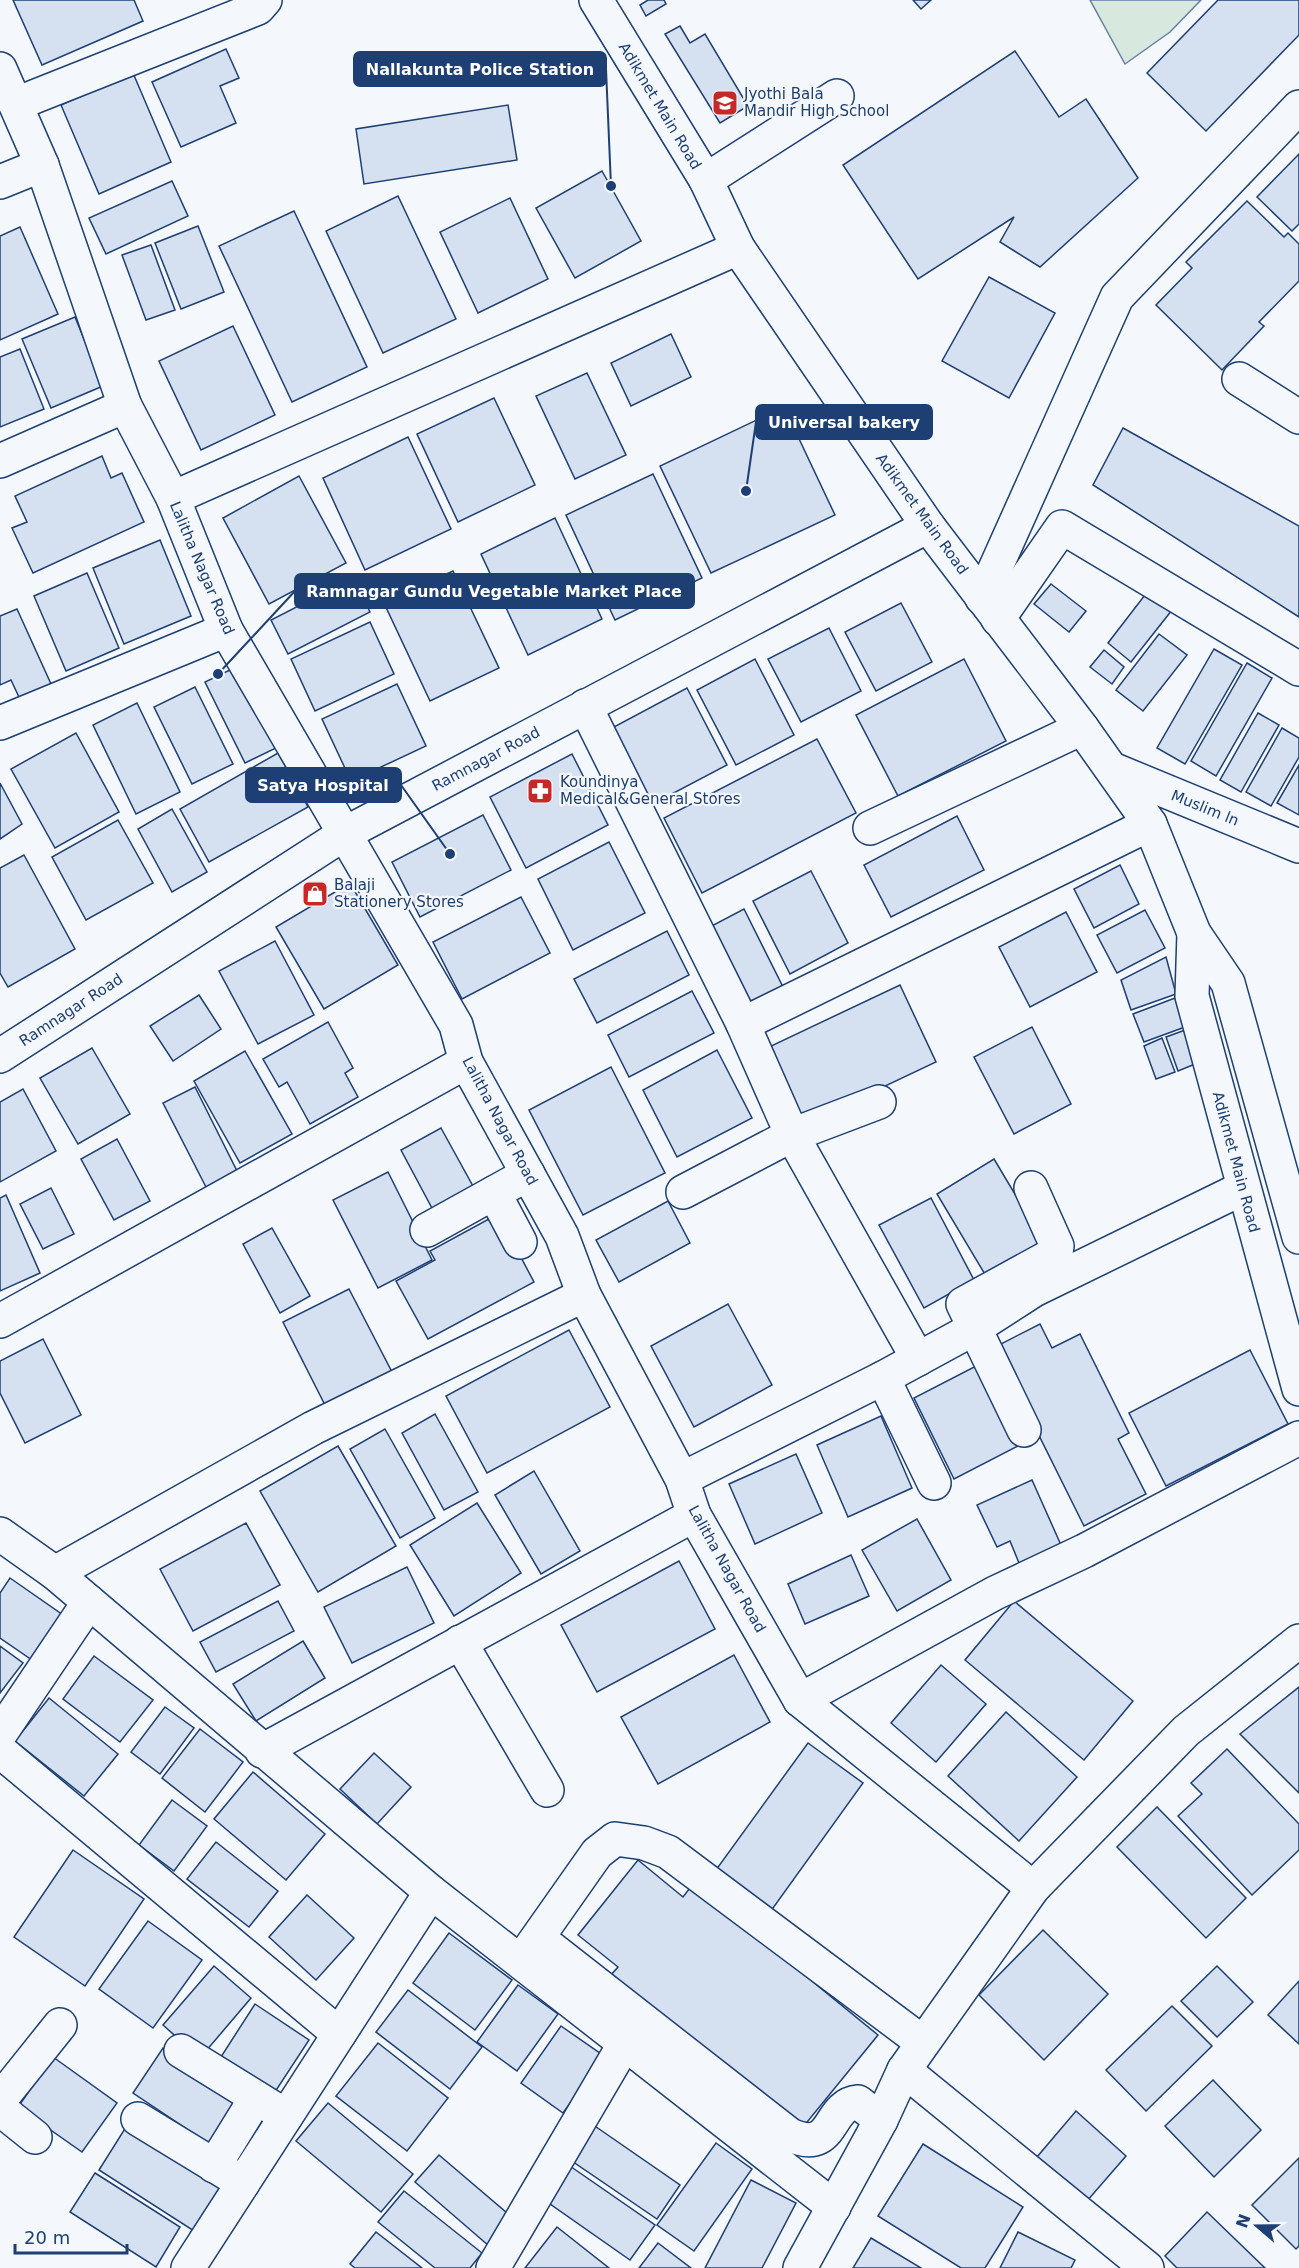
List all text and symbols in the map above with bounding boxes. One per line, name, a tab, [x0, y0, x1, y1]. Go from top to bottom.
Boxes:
street label: Adikmet Main Road	[615, 39, 705, 173]
callout: Nallakunta Police Station	[354, 52, 606, 86]
text: Nallakunta Police Station	[366, 60, 594, 79]
place label: Jyothi Bala Mandir High School	[743, 85, 889, 120]
school or university icon: Jyothi Bala Mandir High School	[710, 88, 740, 118]
callout: Universal bakery	[756, 405, 932, 439]
text: Universal bakery	[768, 413, 921, 432]
street label: Adikmet Main Road	[872, 450, 972, 578]
street label: Lalitha Nagar Road	[166, 499, 238, 637]
callout: Ramnagar Gundu Vegetable Market Place	[295, 574, 694, 608]
text: Ramnagar Gundu Vegetable Market Place	[306, 582, 682, 601]
street label: Ramnagar Road	[429, 723, 543, 795]
callout: Satya Hospital	[246, 768, 401, 802]
place label: Koundinya Medical&General Stores	[560, 773, 741, 808]
text: Satya Hospital	[257, 776, 389, 795]
pharmacy icon: Koundinya Medical&General Stores	[525, 776, 555, 806]
street label: Muslim ln	[1168, 786, 1242, 830]
place label: Balaji Stationery Stores	[334, 876, 464, 911]
shop icon: Balaji Stationery Stores	[300, 879, 330, 909]
street label: Ramnagar Road	[16, 970, 126, 1050]
street label: Lalitha Nagar Road	[459, 1054, 541, 1188]
street label: Adikmet Main Road	[1209, 1090, 1263, 1234]
street label: Lalitha Nagar Road	[684, 1502, 770, 1636]
north arrow	[1227, 2196, 1287, 2256]
text: N	[1232, 2211, 1255, 2231]
scale bar	[15, 2217, 128, 2255]
text: 20 m	[24, 2227, 70, 2248]

